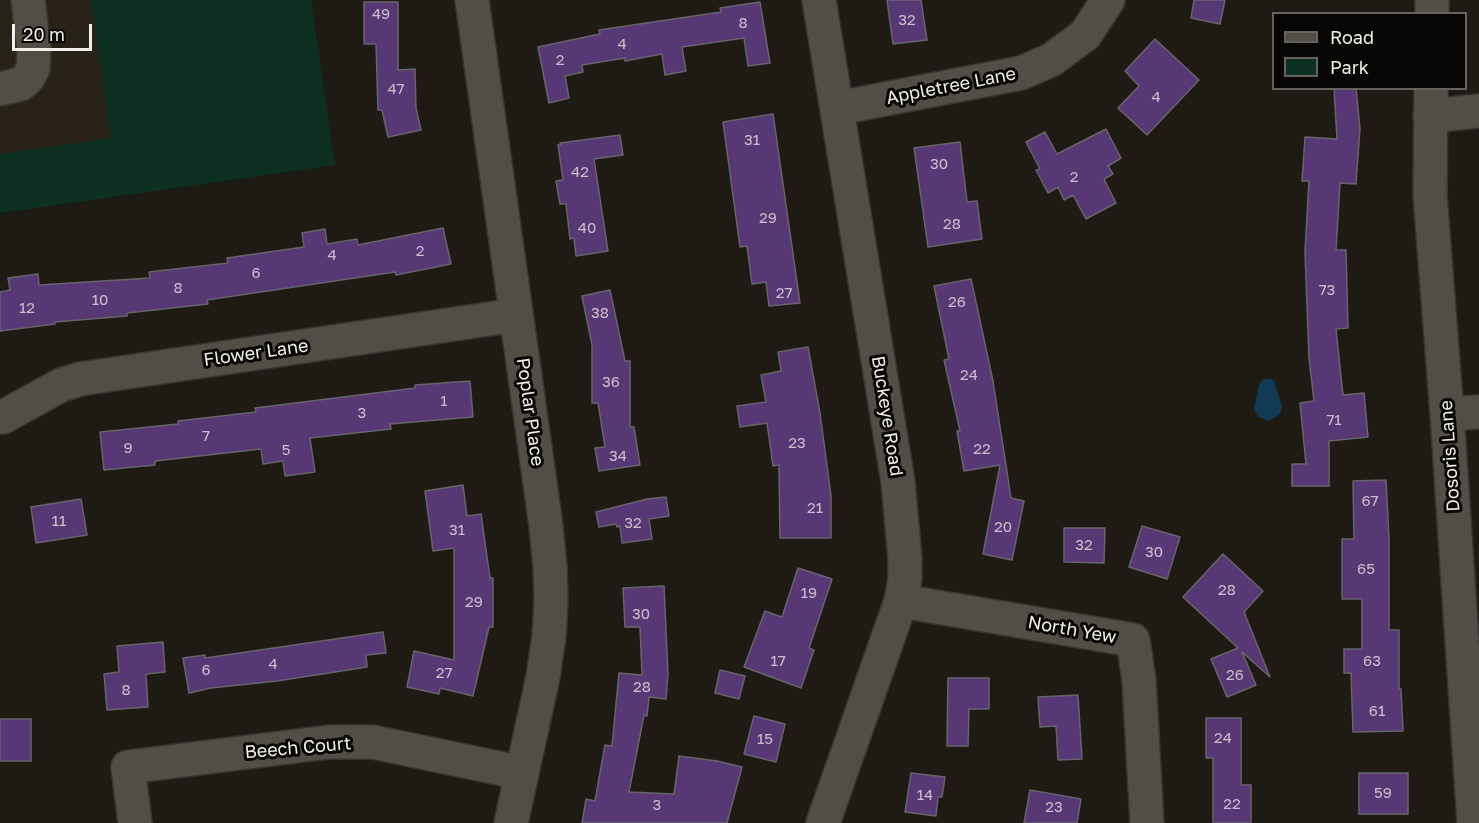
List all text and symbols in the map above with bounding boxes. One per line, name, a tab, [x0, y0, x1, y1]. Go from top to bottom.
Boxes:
house number: 49	[372, 5, 390, 23]
house number: 32	[898, 11, 916, 29]
scale bar	[15, 12, 94, 50]
legend	[1272, 12, 1467, 90]
house number: 8	[738, 14, 748, 32]
text: 20 m	[23, 23, 65, 45]
text: Road	[1330, 26, 1374, 48]
house number: 4	[617, 35, 627, 53]
house number: 2	[556, 51, 564, 69]
text: Park	[1330, 56, 1369, 78]
street label: Appletree Lane	[884, 63, 1018, 109]
house number: 47	[387, 80, 405, 98]
house number: 4	[1151, 88, 1161, 106]
house number: 31	[744, 131, 760, 149]
house number: 30	[930, 155, 948, 173]
house number: 42	[571, 163, 589, 181]
house number: 2	[1070, 168, 1078, 186]
house number: 29	[759, 209, 777, 227]
house number: 28	[943, 215, 961, 233]
house number: 40	[578, 219, 596, 237]
house number: 2	[416, 242, 424, 260]
house number: 4	[327, 246, 337, 264]
house number: 6	[251, 264, 261, 282]
house number: 8	[173, 279, 183, 297]
house number: 73	[1319, 281, 1335, 299]
house number: 27	[776, 284, 792, 302]
house number: 10	[92, 291, 108, 309]
house number: 26	[948, 293, 966, 311]
house number: 12	[19, 299, 35, 317]
house number: 38	[591, 304, 609, 322]
street label: Flower Lane	[202, 335, 310, 371]
street label: Buckeye Road	[867, 354, 907, 478]
street label: Poplar Place	[512, 357, 548, 467]
house number: 24	[960, 366, 978, 384]
house number: 36	[602, 373, 620, 391]
house number: 1	[440, 392, 448, 410]
street label: Dosoris Lane	[1435, 400, 1465, 512]
house number: 3	[358, 404, 366, 422]
house number: 71	[1326, 411, 1342, 429]
house number: 7	[202, 427, 210, 445]
house number: 23	[788, 434, 806, 452]
house number: 9	[123, 439, 133, 457]
house number: 22	[973, 440, 991, 458]
house number: 5	[282, 441, 290, 459]
house number: 34	[609, 447, 627, 465]
house number: 67	[1361, 492, 1379, 510]
house number: 21	[807, 499, 823, 517]
house number: 11	[52, 512, 66, 530]
house number: 32	[624, 514, 642, 532]
house number: 20	[994, 518, 1012, 536]
house number: 31	[449, 521, 465, 539]
house number: 32	[1075, 536, 1093, 554]
house number: 30	[1145, 543, 1163, 561]
house number: 65	[1357, 560, 1375, 578]
house number: 28	[1218, 581, 1236, 599]
house number: 19	[801, 584, 817, 602]
house number: 29	[465, 593, 483, 611]
house number: 30	[632, 605, 650, 623]
street label: North Yew	[1026, 612, 1118, 648]
house number: 17	[770, 652, 786, 670]
house number: 63	[1363, 652, 1381, 670]
house number: 4	[268, 655, 278, 673]
house number: 6	[201, 661, 211, 679]
house number: 27	[436, 664, 452, 682]
house number: 26	[1226, 666, 1244, 684]
house number: 28	[633, 678, 651, 696]
house number: 8	[121, 681, 131, 699]
house number: 61	[1369, 702, 1385, 720]
house number: 24	[1214, 729, 1232, 747]
house number: 15	[757, 730, 773, 748]
street label: Beech Court	[244, 733, 352, 763]
house number: 59	[1374, 784, 1392, 802]
house number: 14	[917, 786, 933, 804]
house number: 22	[1223, 795, 1241, 813]
house number: 3	[653, 796, 661, 814]
house number: 23	[1045, 798, 1063, 816]

